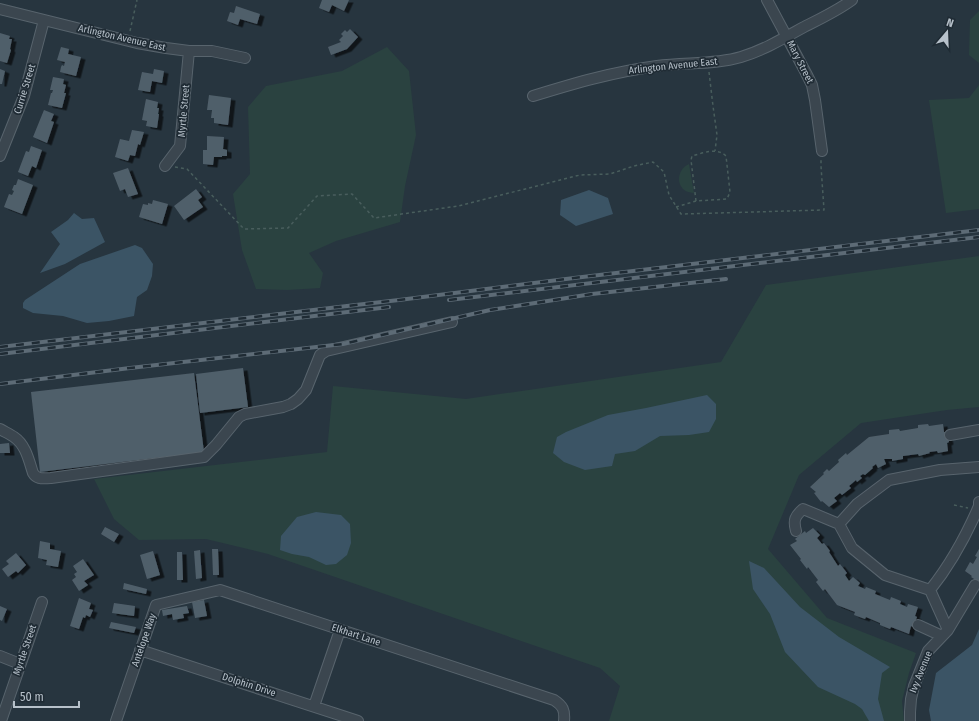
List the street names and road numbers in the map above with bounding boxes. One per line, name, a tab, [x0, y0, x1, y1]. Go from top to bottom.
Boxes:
street label: Arlington Avenue East	[77, 22, 168, 54]
street label: Mary Street	[784, 38, 816, 86]
street label: Arlington Avenue East	[628, 55, 719, 77]
street label: Currie Street	[12, 62, 38, 115]
street label: Myrtle Street	[176, 84, 192, 138]
street label: Antelope Way	[129, 611, 159, 668]
street label: Elkhart Lane	[330, 621, 382, 649]
street label: Myrtle Street	[11, 622, 39, 677]
street label: Ivy Avenue	[907, 649, 935, 695]
street label: Dolphin Drive	[221, 671, 277, 699]

